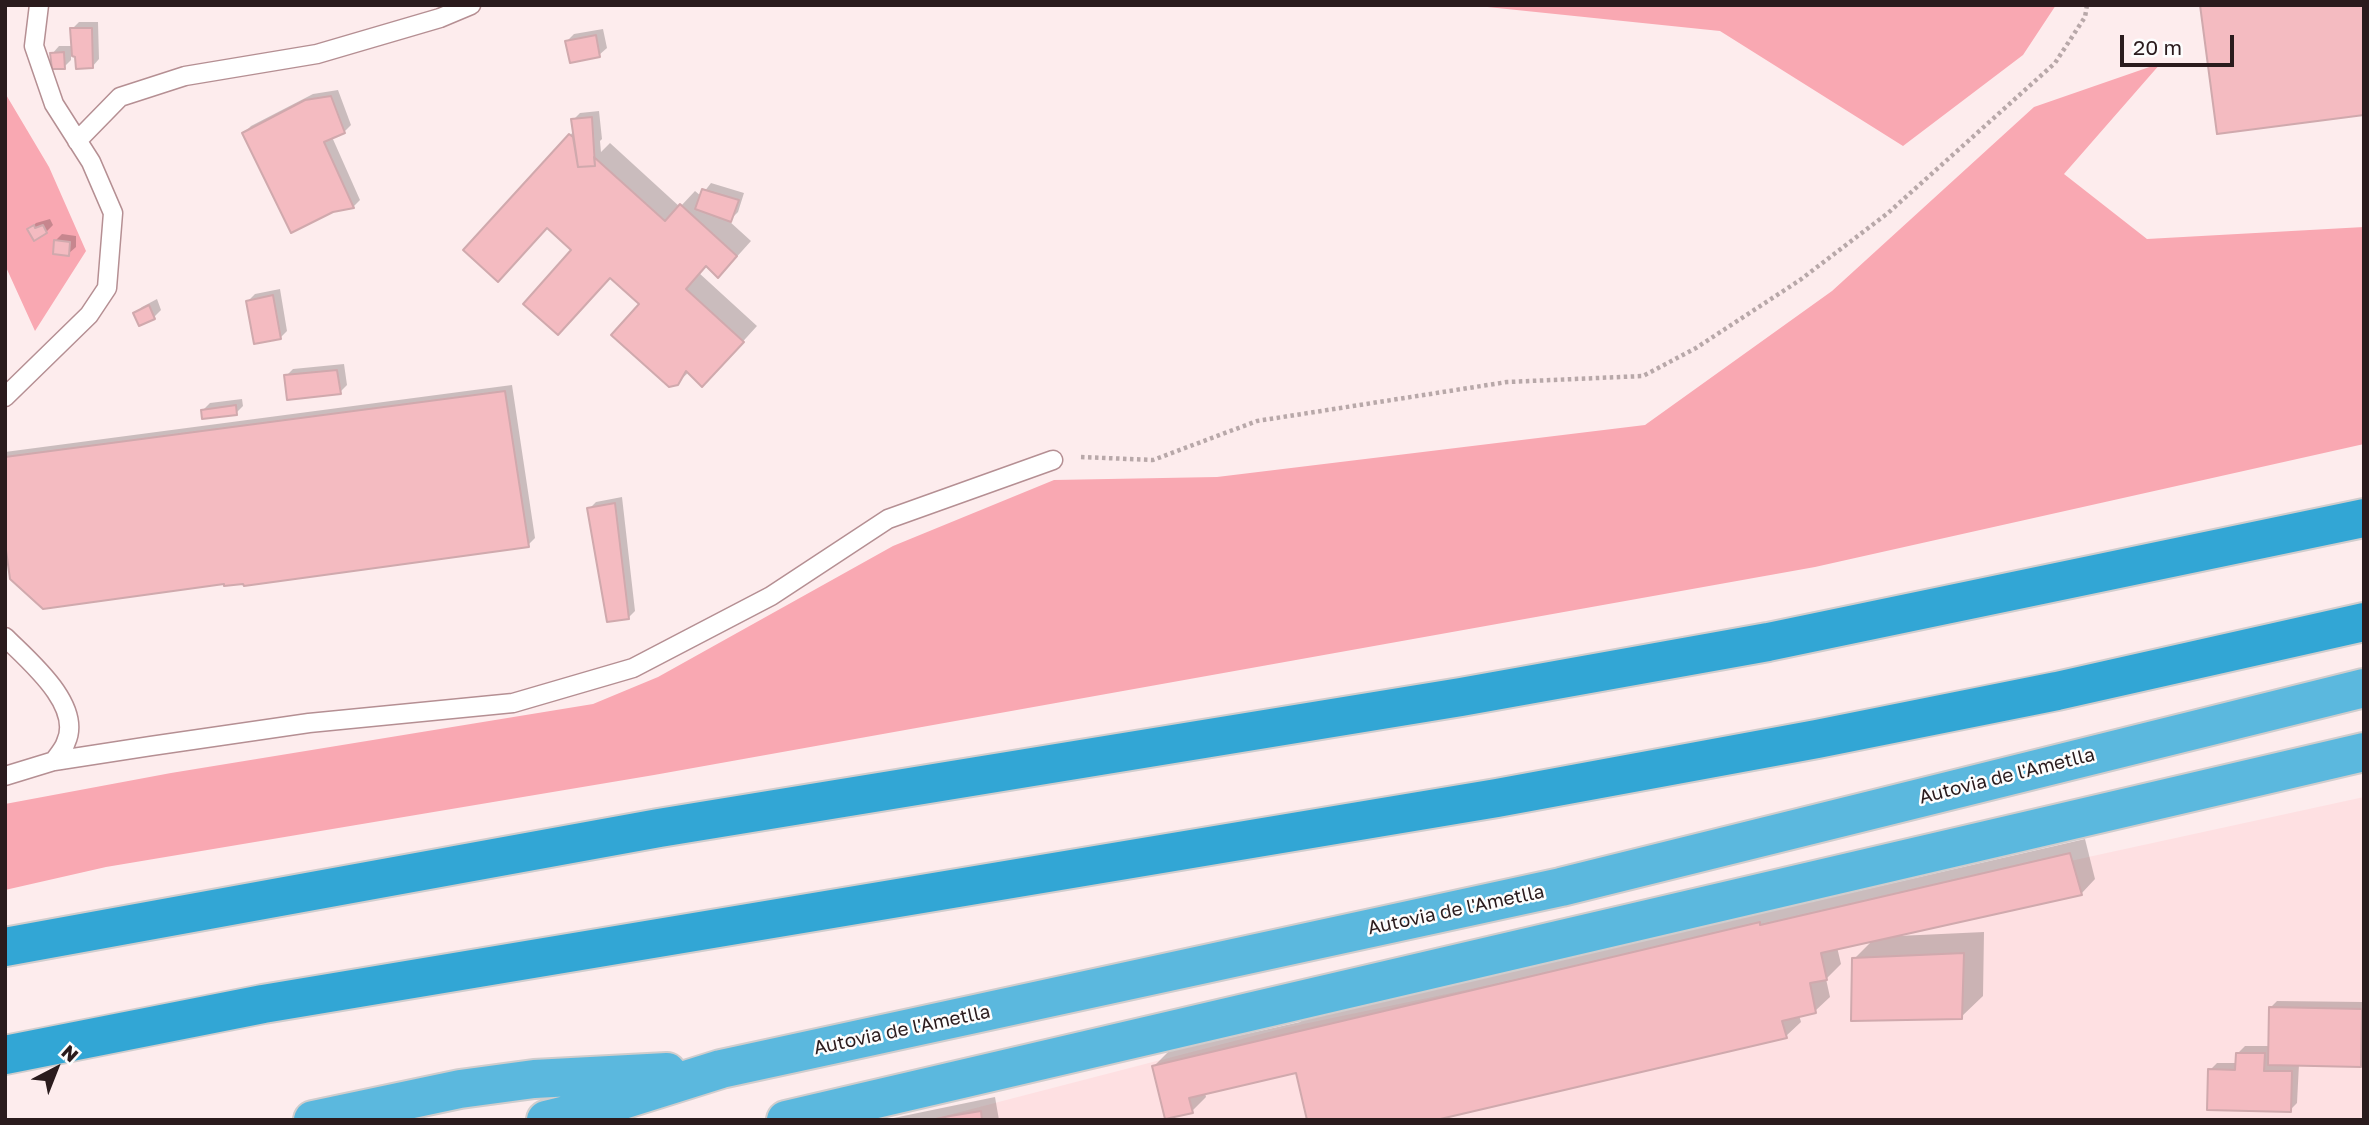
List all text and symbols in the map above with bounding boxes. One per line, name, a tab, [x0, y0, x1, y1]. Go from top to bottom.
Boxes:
scale bar	[2124, 21, 2238, 65]
text: 20 m	[2133, 34, 2182, 60]
street label: Autovia de l'Ametlla	[1917, 743, 2097, 809]
street label: Autovia de l'Ametlla	[1366, 880, 1546, 940]
street label: Autovia de l'Ametlla	[812, 1000, 992, 1060]
north arrow	[21, 1034, 91, 1104]
text: N	[57, 1040, 83, 1066]

